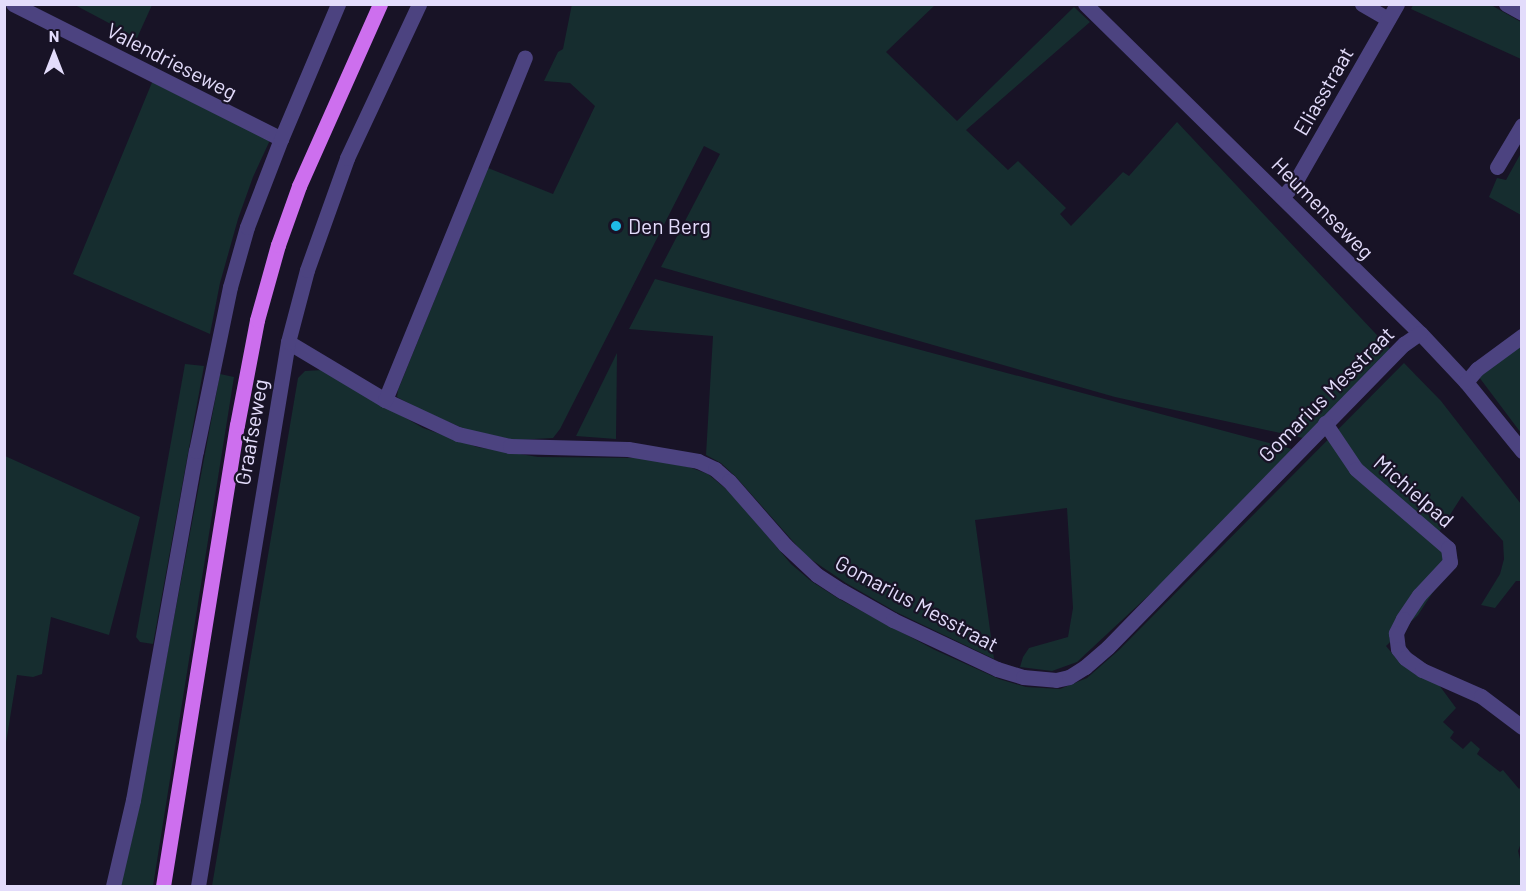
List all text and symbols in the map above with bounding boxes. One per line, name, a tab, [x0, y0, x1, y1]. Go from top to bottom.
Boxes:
street label: Valendrieseweg	[103, 17, 241, 105]
north arrow	[24, 24, 84, 84]
text: N	[49, 26, 59, 45]
street label: Eliasstraat	[1288, 42, 1358, 140]
street label: Heumenseweg	[1267, 152, 1379, 264]
place label: Den Berg	[628, 213, 711, 239]
marker: Den Berg	[609, 219, 623, 233]
street label: Gomarius Messtraat	[1253, 321, 1399, 467]
street label: Graafseweg	[229, 377, 273, 487]
street label: Michielpad	[1369, 449, 1459, 533]
street label: Gomarius Messtraat	[831, 549, 1003, 657]

